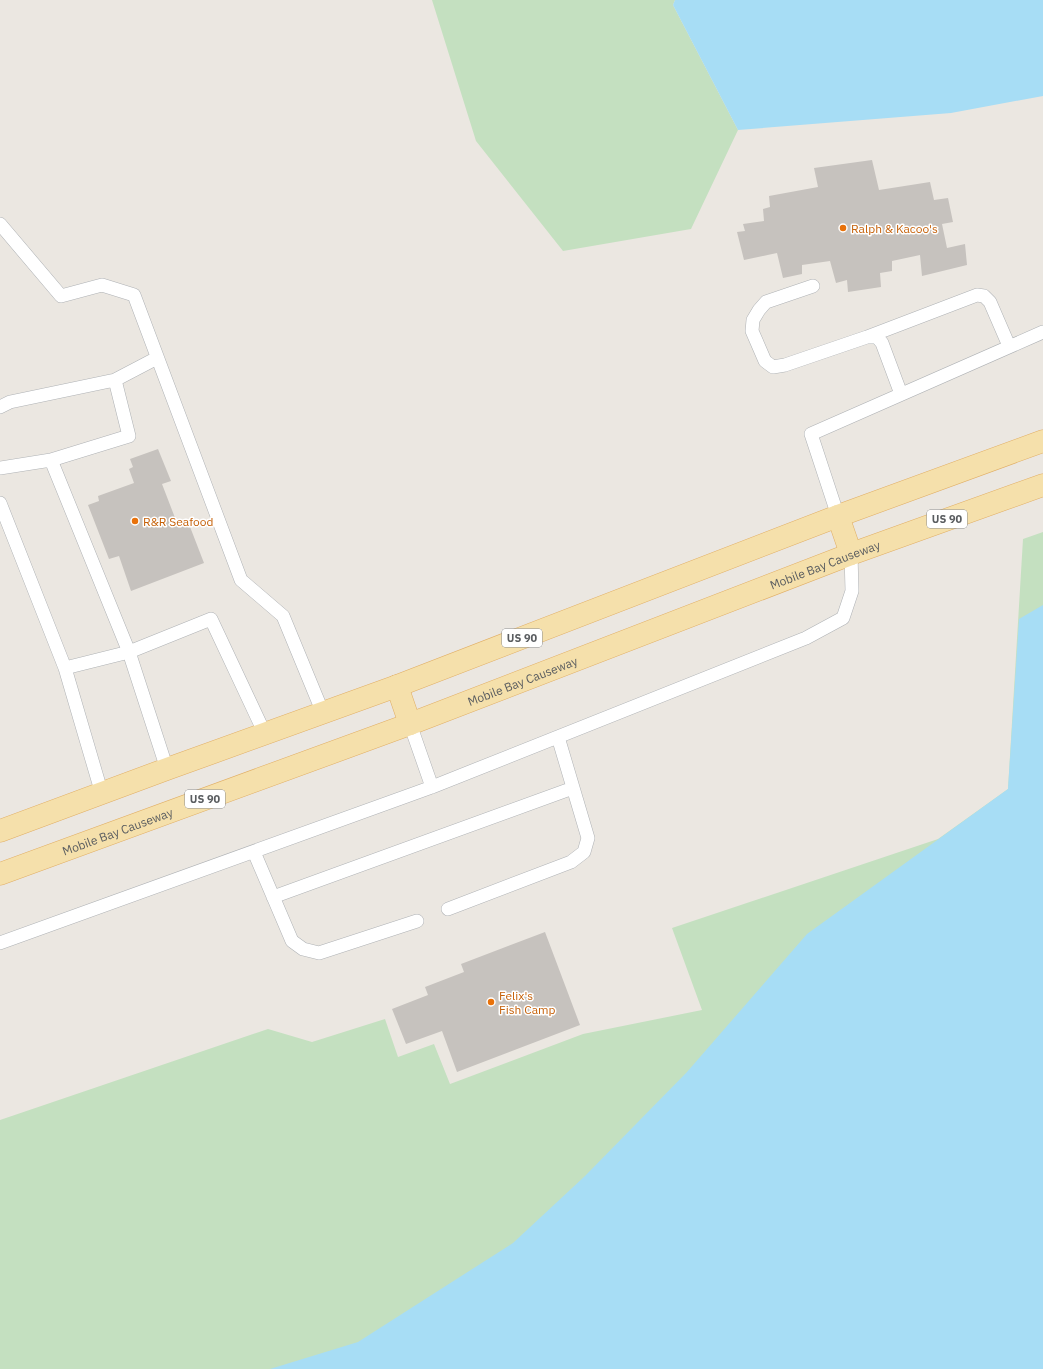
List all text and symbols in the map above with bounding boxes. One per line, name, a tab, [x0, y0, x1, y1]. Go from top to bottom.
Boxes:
place label: Ralph & Kacoo's	[851, 221, 938, 236]
marker: Ralph & Kacoo's	[838, 223, 848, 233]
road number: US 90	[927, 510, 967, 528]
place label: R&R Seafood	[143, 514, 213, 529]
marker: R&R Seafood	[130, 516, 140, 526]
street label: Mobile Bay Causeway	[767, 537, 882, 592]
road number: US 90	[502, 629, 542, 647]
street label: Mobile Bay Causeway	[465, 653, 580, 709]
road number: US 90	[185, 790, 225, 808]
street label: Mobile Bay Causeway	[60, 804, 175, 858]
place label: Felix's Fish Camp	[499, 988, 556, 1017]
marker: Felix's Fish Camp	[486, 997, 496, 1007]

